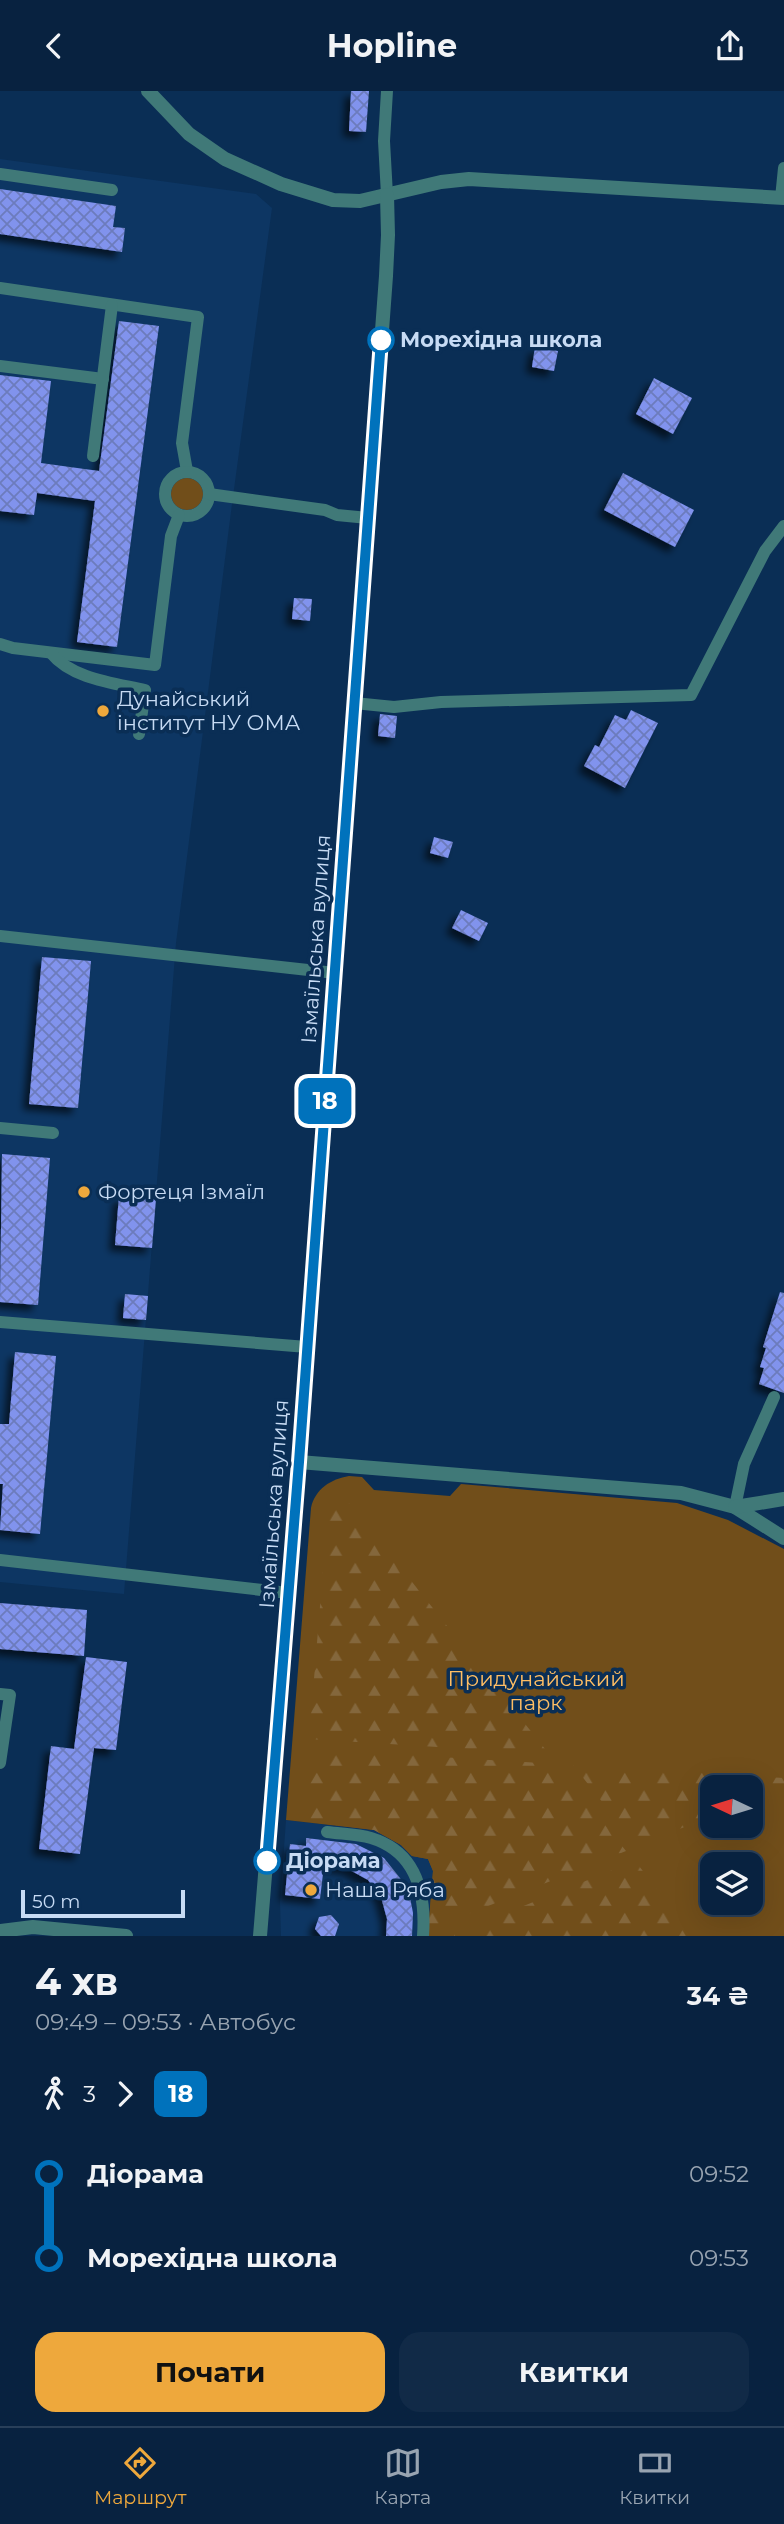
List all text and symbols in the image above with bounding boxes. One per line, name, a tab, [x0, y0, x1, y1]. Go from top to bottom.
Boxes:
text: Hopline	[327, 26, 457, 65]
icon: back	[35, 27, 73, 65]
icon: share	[711, 27, 749, 65]
marker: Морехідна школа	[368, 327, 394, 353]
place label: Морехідна школа	[400, 327, 602, 352]
place label: Дунайський інститут НУ ОМА	[117, 686, 301, 735]
marker: Дунайський інститут НУ ОМА	[95, 703, 111, 719]
street label: Ізмаїльська вулиця	[296, 834, 335, 1044]
line badge: 18	[294, 1078, 356, 1124]
text: 18	[312, 1086, 338, 1115]
place label: Фортеця Ізмаїл	[98, 1179, 265, 1204]
marker: Фортеця Ізмаїл	[76, 1184, 92, 1200]
street label: Ізмаїльська вулиця	[254, 1399, 293, 1609]
park label: Придунайський парк	[447, 1666, 625, 1715]
north arrow	[700, 1775, 763, 1837]
map controls	[700, 1775, 763, 1915]
marker: Діорама	[254, 1848, 280, 1874]
place label: Діорама	[286, 1848, 380, 1873]
button: layers	[700, 1852, 763, 1915]
place label: Наша Ряба	[325, 1877, 445, 1902]
marker: Наша Ряба	[303, 1882, 319, 1898]
scale bar	[21, 1887, 186, 1919]
text: 50 m	[32, 1890, 80, 1913]
text: 4 хв	[35, 1958, 118, 2005]
text: 34 ₴	[687, 1980, 749, 2012]
text: 09:49 – 09:53 · Автобус	[35, 2008, 296, 2036]
icon: walk	[35, 2075, 73, 2113]
icon: forward	[106, 2075, 144, 2113]
text: 18	[168, 2079, 193, 2108]
text: 3	[83, 2080, 96, 2108]
text: Діорама	[87, 2158, 204, 2190]
text: 09:52	[689, 2160, 749, 2188]
text: Морехідна школа	[87, 2242, 337, 2274]
text: 09:53	[689, 2244, 749, 2272]
button: Почати	[35, 2332, 385, 2412]
button: Квитки	[399, 2332, 749, 2412]
tab: Маршрут	[94, 2444, 186, 2509]
tab: Карта	[374, 2444, 431, 2509]
tab: Квитки	[619, 2444, 690, 2509]

